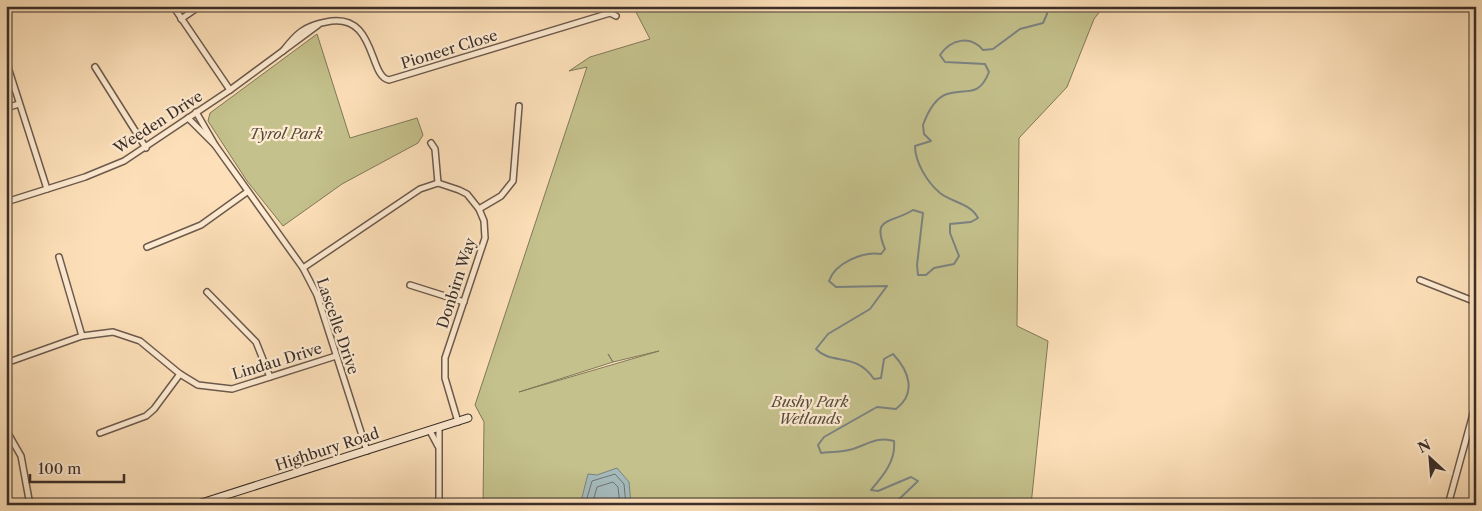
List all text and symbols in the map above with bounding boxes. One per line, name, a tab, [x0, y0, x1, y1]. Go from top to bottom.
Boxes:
street label: Pioneer Close	[398, 25, 500, 73]
street label: Weeden Drive	[109, 86, 206, 158]
park label: Tyrol Park	[249, 124, 323, 143]
street label: Donbirn Way	[432, 235, 480, 331]
street label: Lascelle Drive	[313, 275, 363, 377]
street label: Lindau Drive	[230, 338, 324, 384]
park label: Bushy Park Wetlands	[770, 392, 849, 428]
street label: Highbury Road	[273, 423, 381, 475]
north arrow	[1404, 434, 1454, 484]
text: N	[1415, 436, 1434, 457]
scale bar	[30, 451, 124, 483]
text: 100 m	[38, 459, 81, 478]

